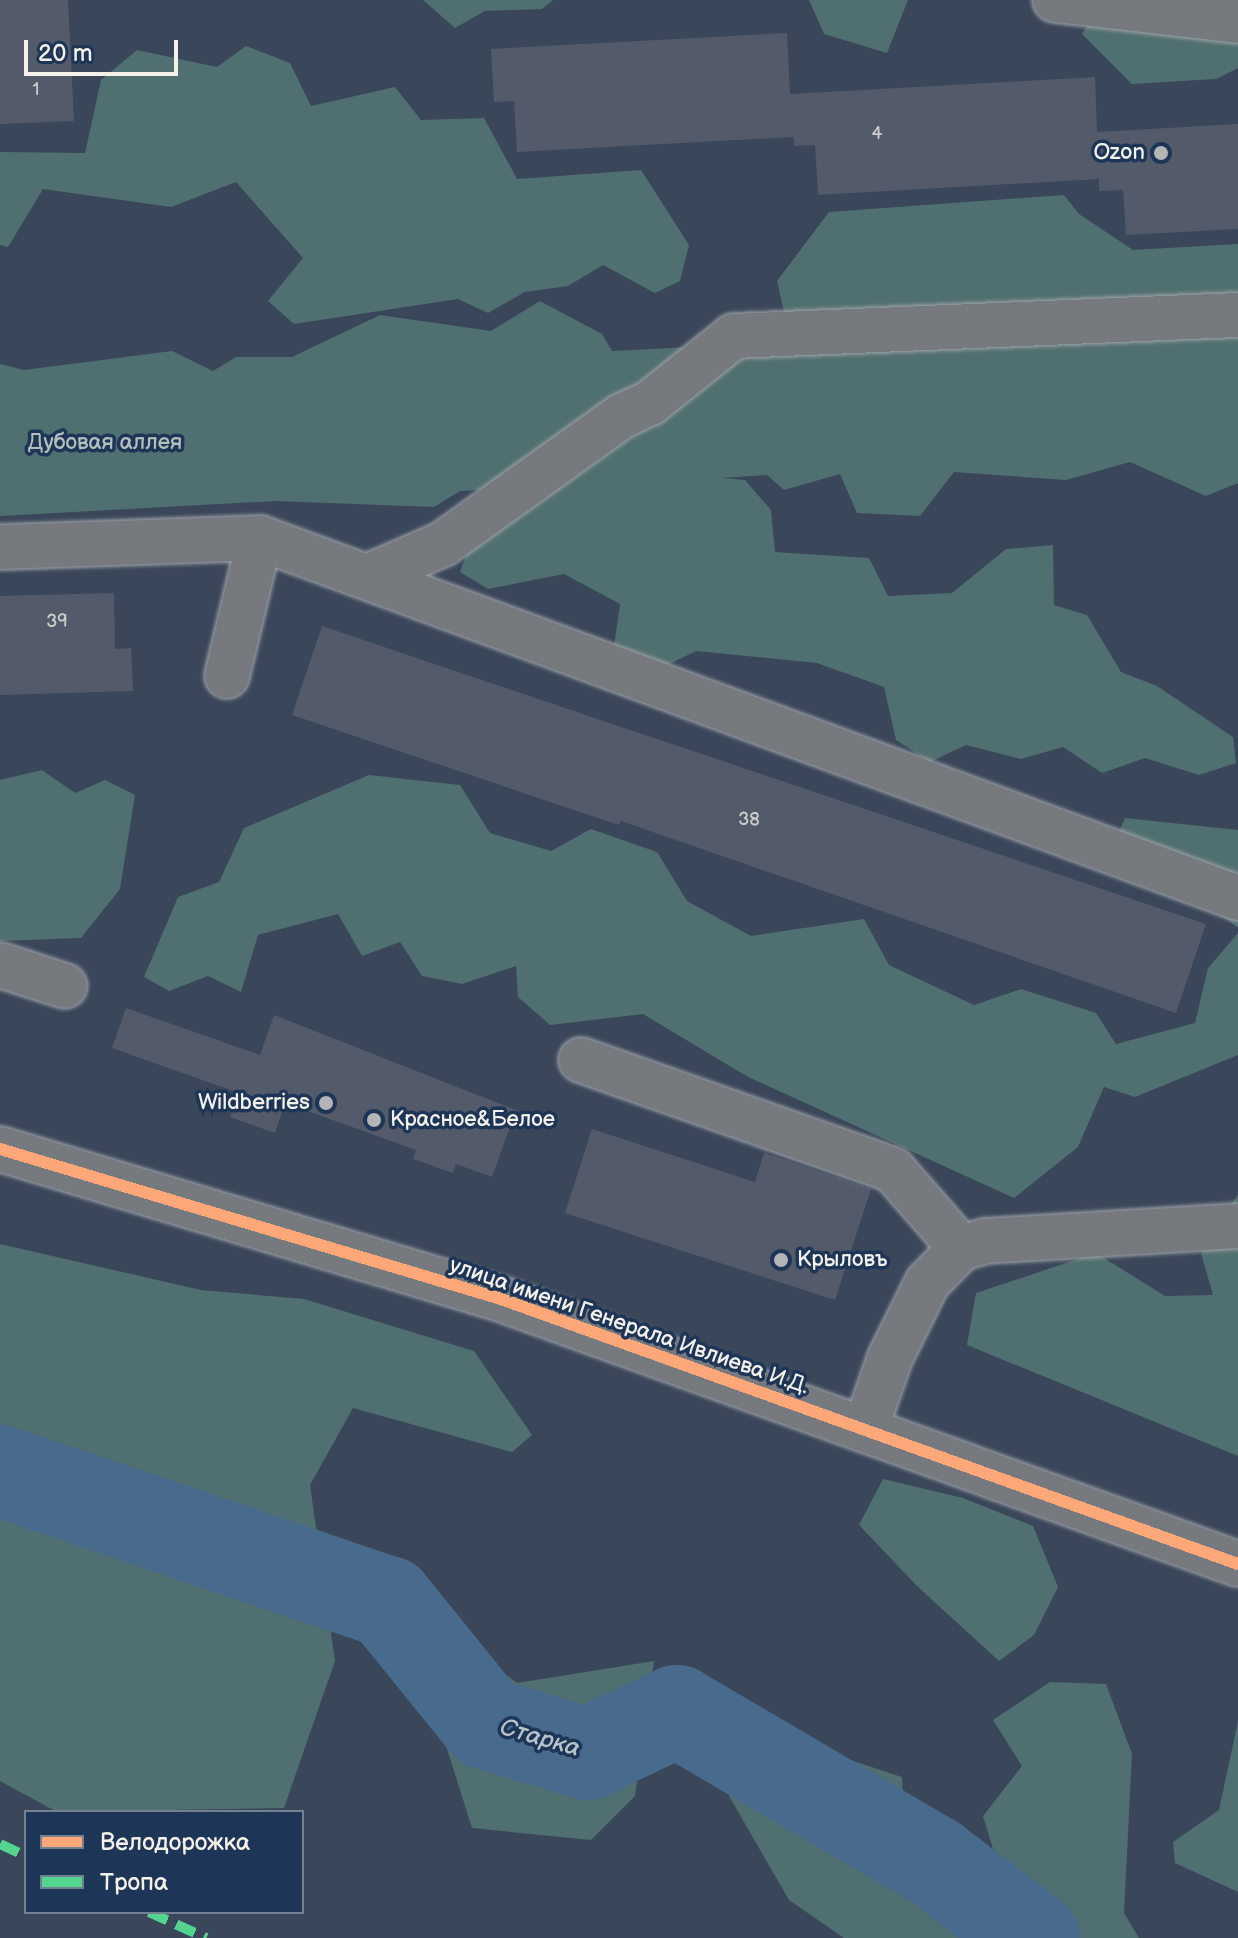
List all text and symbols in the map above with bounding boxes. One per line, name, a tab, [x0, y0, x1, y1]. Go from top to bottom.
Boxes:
scale bar	[28, 24, 182, 74]
text: 20 m	[38, 39, 93, 68]
house number: 1	[33, 79, 39, 101]
house number: 4	[872, 123, 882, 145]
place label: Ozon	[1093, 140, 1145, 166]
marker: Ozon	[1152, 144, 1170, 162]
park label: Дубовая аллея	[28, 430, 182, 456]
house number: 39	[46, 611, 68, 633]
house number: 38	[738, 809, 760, 831]
place label: Wildberries	[198, 1090, 310, 1116]
marker: Wildberries	[317, 1094, 335, 1112]
place label: Красное&Белое	[390, 1107, 555, 1133]
marker: Красное&Белое	[365, 1111, 383, 1129]
place label: Крыловъ	[797, 1247, 887, 1273]
marker: Крыловъ	[772, 1251, 790, 1269]
street label: улица имени Генерала Ивлиева И.Д.	[446, 1252, 812, 1400]
water label: Старка	[497, 1713, 583, 1763]
legend	[24, 1810, 304, 1914]
text: Велодорожка	[100, 1828, 250, 1857]
text: Тропа	[100, 1868, 168, 1897]

